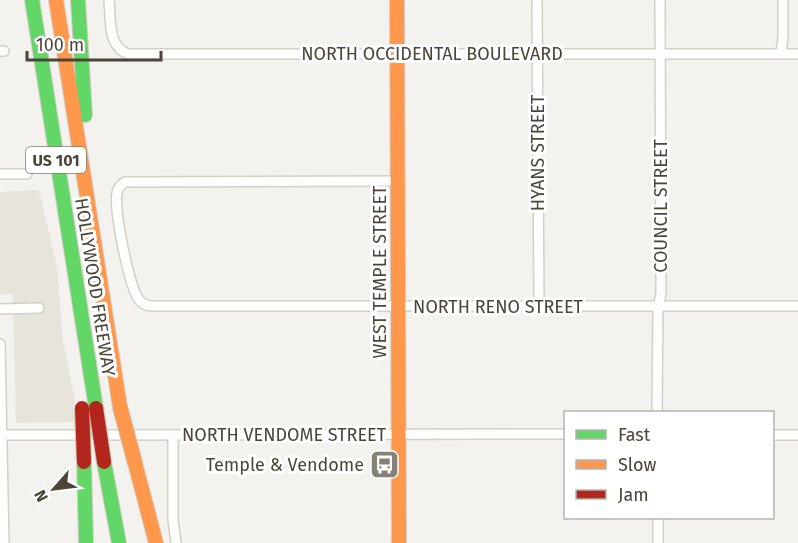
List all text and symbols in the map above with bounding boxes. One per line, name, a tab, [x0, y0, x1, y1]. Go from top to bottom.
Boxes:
scale bar	[27, 24, 160, 62]
text: 100 m	[36, 34, 84, 56]
street label: NORTH OCCIDENTAL BOULEVARD	[301, 43, 563, 65]
street label: HYANS STREET	[527, 94, 549, 211]
street label: COUNCIL STREET	[650, 138, 672, 273]
road number: US 101	[26, 147, 86, 173]
street label: WEST TEMPLE STREET	[369, 185, 391, 358]
street label: HOLLYWOOD FREEWAY	[70, 196, 120, 378]
street label: NORTH RENO STREET	[413, 296, 584, 318]
legend	[564, 411, 774, 519]
street label: NORTH VENDOME STREET	[182, 424, 387, 446]
text: Fast	[618, 424, 651, 446]
bus stop icon: Temple & Vendome	[369, 449, 401, 481]
place label: Temple & Vendome	[206, 454, 364, 476]
text: Slow	[618, 454, 657, 476]
north arrow	[24, 459, 84, 519]
text: Jam	[618, 484, 649, 506]
text: N	[30, 487, 52, 505]

